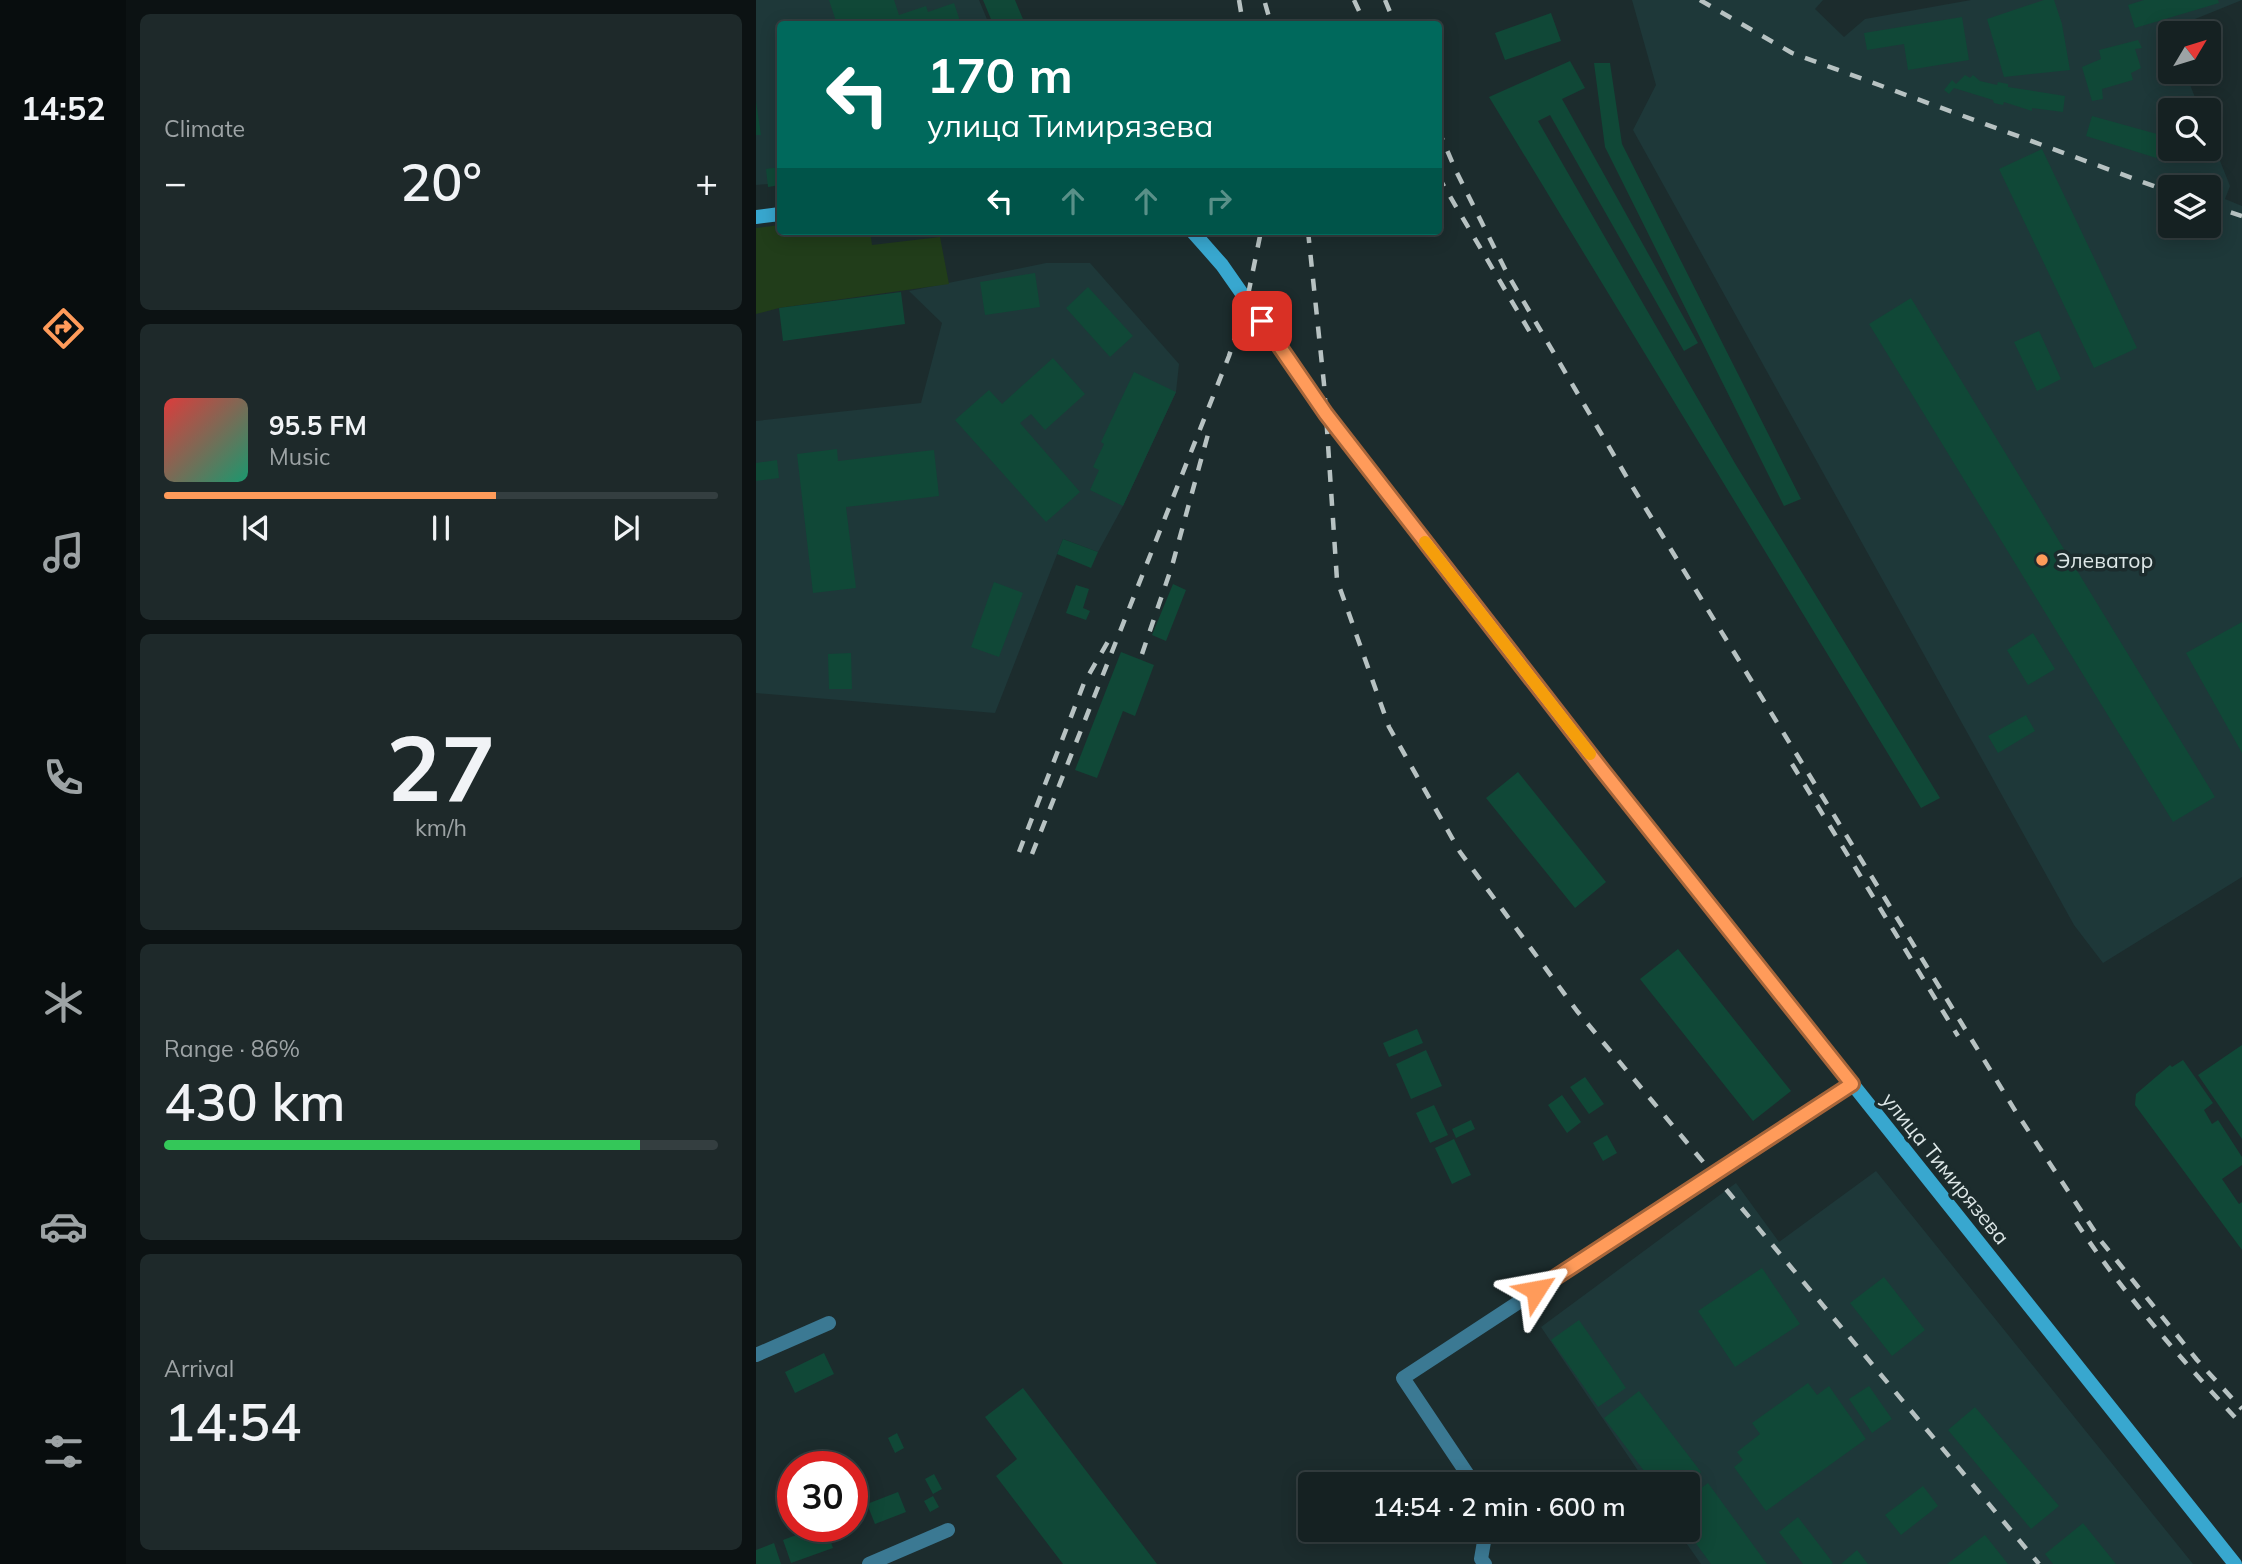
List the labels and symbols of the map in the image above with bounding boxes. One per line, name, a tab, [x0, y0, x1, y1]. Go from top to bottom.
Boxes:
north arrow	[2158, 21, 2221, 84]
pin	[1232, 291, 1292, 351]
place label: Элеватор	[2056, 547, 2153, 573]
marker: Элеватор	[2034, 552, 2050, 568]
street label: улица Тимирязева	[1877, 1087, 2015, 1249]
position arrow	[1499, 1253, 1573, 1327]
speed limit sign: 30	[777, 1451, 868, 1542]

